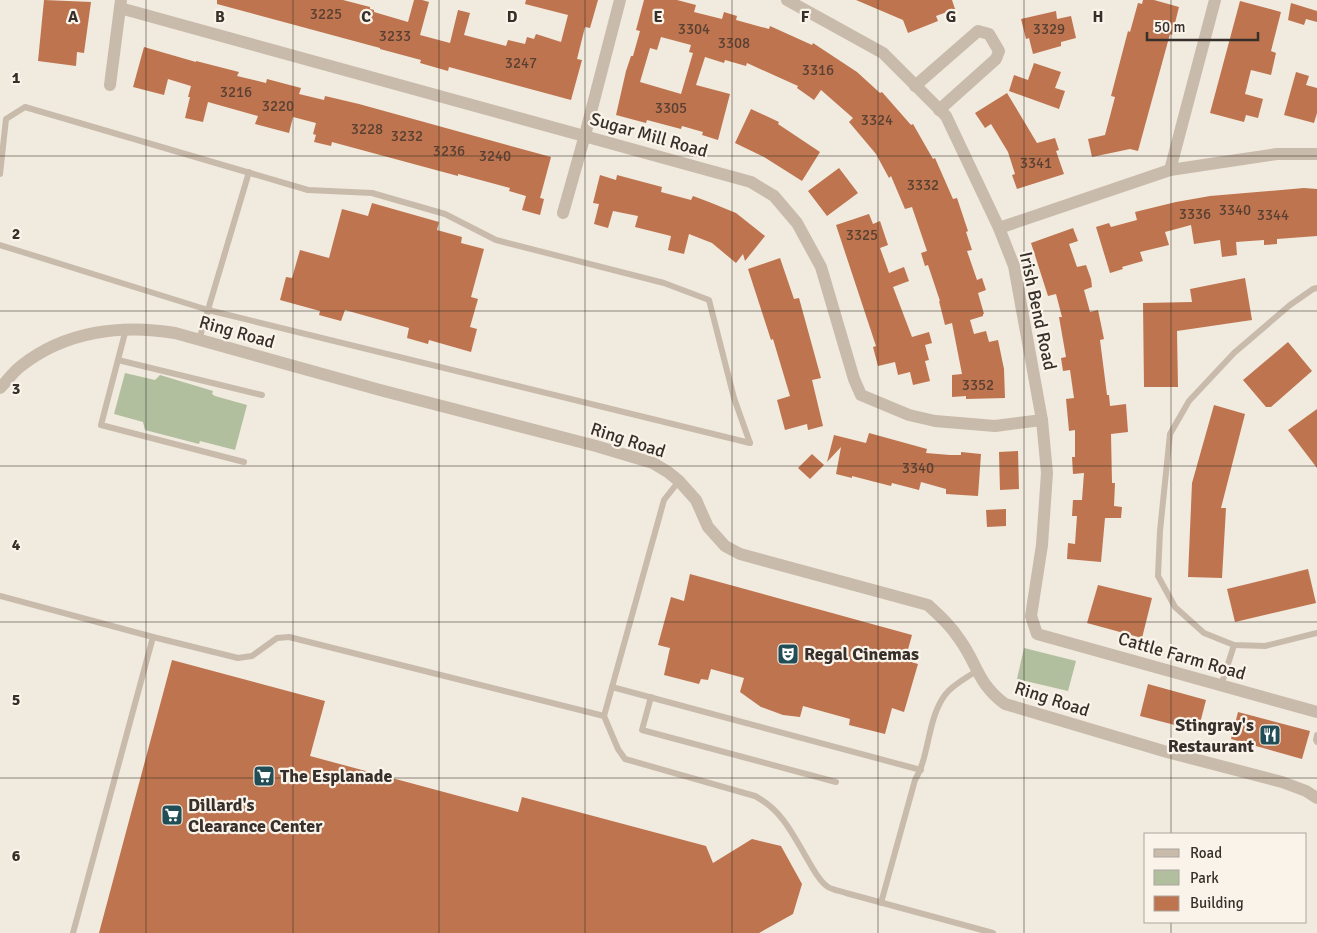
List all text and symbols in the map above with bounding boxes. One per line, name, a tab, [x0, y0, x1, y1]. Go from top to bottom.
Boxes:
house number: 3225	[310, 5, 342, 23]
text: A	[68, 7, 79, 27]
text: B	[215, 7, 225, 27]
text: C	[361, 7, 371, 27]
text: D	[507, 7, 518, 27]
text: E	[653, 7, 663, 27]
text: F	[801, 7, 810, 27]
text: G	[946, 7, 956, 27]
text: H	[1093, 7, 1103, 27]
scale bar	[1147, 10, 1258, 42]
text: 50 m	[1154, 18, 1185, 36]
house number: 3304	[678, 20, 710, 38]
house number: 3329	[1033, 20, 1065, 38]
house number: 3233	[379, 27, 411, 45]
house number: 3308	[718, 34, 750, 52]
house number: 3247	[505, 54, 537, 72]
house number: 3316	[802, 61, 834, 79]
text: 1	[12, 68, 21, 88]
house number: 3216	[220, 83, 252, 101]
house number: 3220	[262, 97, 294, 115]
house number: 3305	[655, 99, 687, 117]
street label: Sugar Mill Road	[588, 108, 710, 162]
house number: 3324	[861, 111, 893, 129]
house number: 3228	[351, 120, 383, 138]
house number: 3232	[391, 127, 423, 145]
house number: 3236	[433, 142, 465, 160]
house number: 3240	[479, 147, 511, 165]
house number: 3341	[1020, 154, 1052, 172]
house number: 3332	[907, 176, 939, 194]
house number: 3340	[1219, 201, 1251, 219]
house number: 3336	[1179, 205, 1211, 223]
house number: 3344	[1257, 206, 1289, 224]
text: 2	[12, 224, 20, 244]
house number: 3325	[846, 226, 878, 244]
street label: Irish Bend Road	[1015, 250, 1061, 372]
street label: Ring Road	[197, 311, 277, 353]
house number: 3352	[962, 376, 994, 394]
text: 3	[12, 379, 20, 399]
street label: Ring Road	[588, 418, 668, 462]
house number: 3340	[902, 459, 934, 477]
text: 4	[12, 535, 21, 555]
street label: Cattle Farm Road	[1116, 627, 1248, 685]
theatre icon: Regal Cinemas	[776, 642, 800, 666]
place label: Regal Cinemas	[804, 643, 919, 665]
street label: Ring Road	[1012, 677, 1092, 721]
text: 5	[12, 690, 20, 710]
place label: Stingray's Restaurant	[1168, 714, 1254, 757]
restaurant icon: Stingray's Restaurant	[1258, 723, 1282, 747]
supermarket icon: The Esplanade	[252, 764, 276, 788]
place label: The Esplanade	[280, 765, 392, 787]
place label: Dillard's Clearance Center	[188, 794, 323, 837]
supermarket icon: Dillard's Clearance Center	[160, 803, 184, 827]
legend	[1144, 833, 1307, 923]
text: Road	[1190, 844, 1222, 862]
text: 6	[12, 846, 21, 866]
text: Park	[1190, 869, 1219, 887]
text: Building	[1190, 894, 1244, 912]

